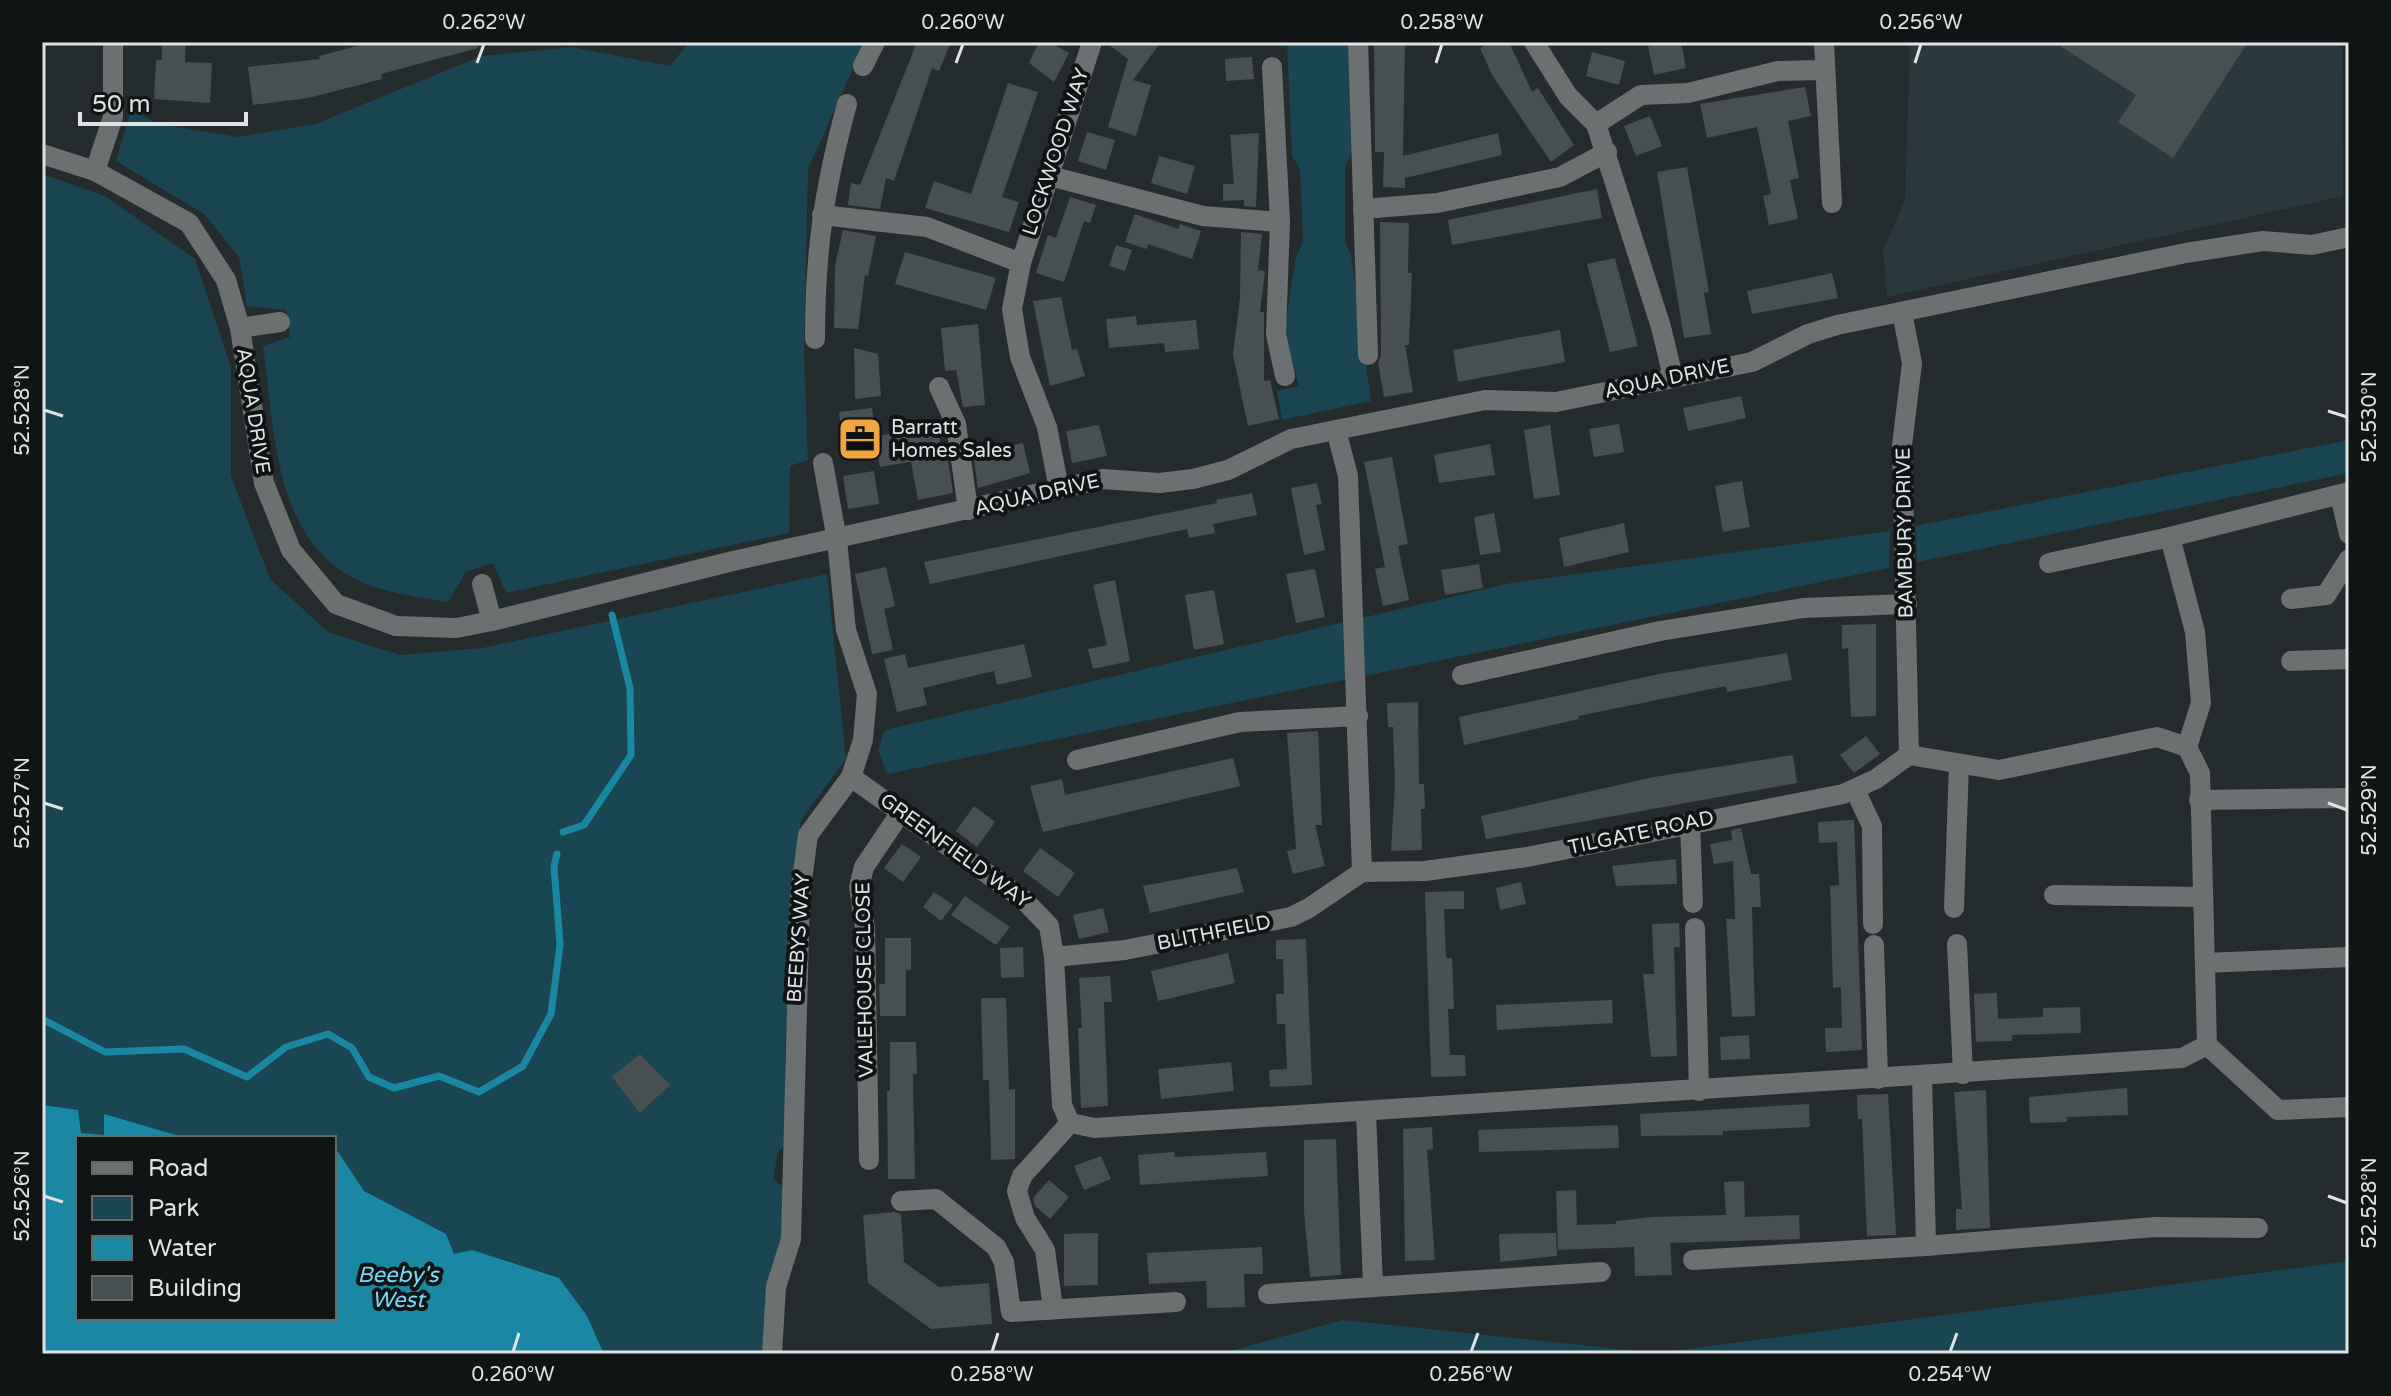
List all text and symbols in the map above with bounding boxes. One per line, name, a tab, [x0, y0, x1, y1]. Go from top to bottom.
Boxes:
text: 0.262°W	[442, 11, 526, 35]
text: 0.260°W	[921, 11, 1005, 35]
text: 0.258°W	[1400, 11, 1484, 35]
text: 0.256°W	[1879, 11, 1963, 35]
street label: LOCKWOOD WAY	[1018, 65, 1094, 239]
scale bar	[80, 76, 246, 126]
text: 50 m	[92, 90, 150, 119]
street label: AQUA DRIVE	[231, 346, 275, 476]
street label: AQUA DRIVE	[1602, 354, 1732, 404]
text: 52.528°N	[11, 364, 35, 456]
text: 52.530°N	[2358, 371, 2382, 463]
office icon: Barratt Homes Sales	[836, 415, 884, 463]
place label: Barratt Homes Sales	[891, 416, 1012, 463]
street label: BAMBURY DRIVE	[1892, 447, 1918, 619]
street label: AQUA DRIVE	[972, 469, 1102, 521]
text: 52.527°N	[11, 757, 35, 849]
text: 52.529°N	[2358, 764, 2382, 856]
street label: GREENFIELD WAY	[875, 788, 1035, 914]
street label: TILGATE ROAD	[1566, 806, 1716, 860]
street label: BEEBYS WAY	[783, 872, 816, 1003]
street label: VALEHOUSE CLOSE	[851, 882, 879, 1078]
street label: BLITHFIELD	[1155, 910, 1273, 956]
legend	[76, 1136, 336, 1320]
text: 52.526°N	[11, 1150, 35, 1242]
text: Road	[148, 1154, 208, 1183]
text: 52.528°N	[2358, 1157, 2382, 1249]
text: Park	[148, 1194, 199, 1223]
text: Water	[148, 1234, 217, 1263]
water label: Beeby's West	[357, 1262, 440, 1313]
text: Building	[148, 1274, 242, 1303]
text: 0.260°W	[471, 1363, 555, 1387]
text: 0.258°W	[950, 1363, 1034, 1387]
text: 0.256°W	[1429, 1363, 1513, 1387]
text: 0.254°W	[1908, 1363, 1992, 1387]

